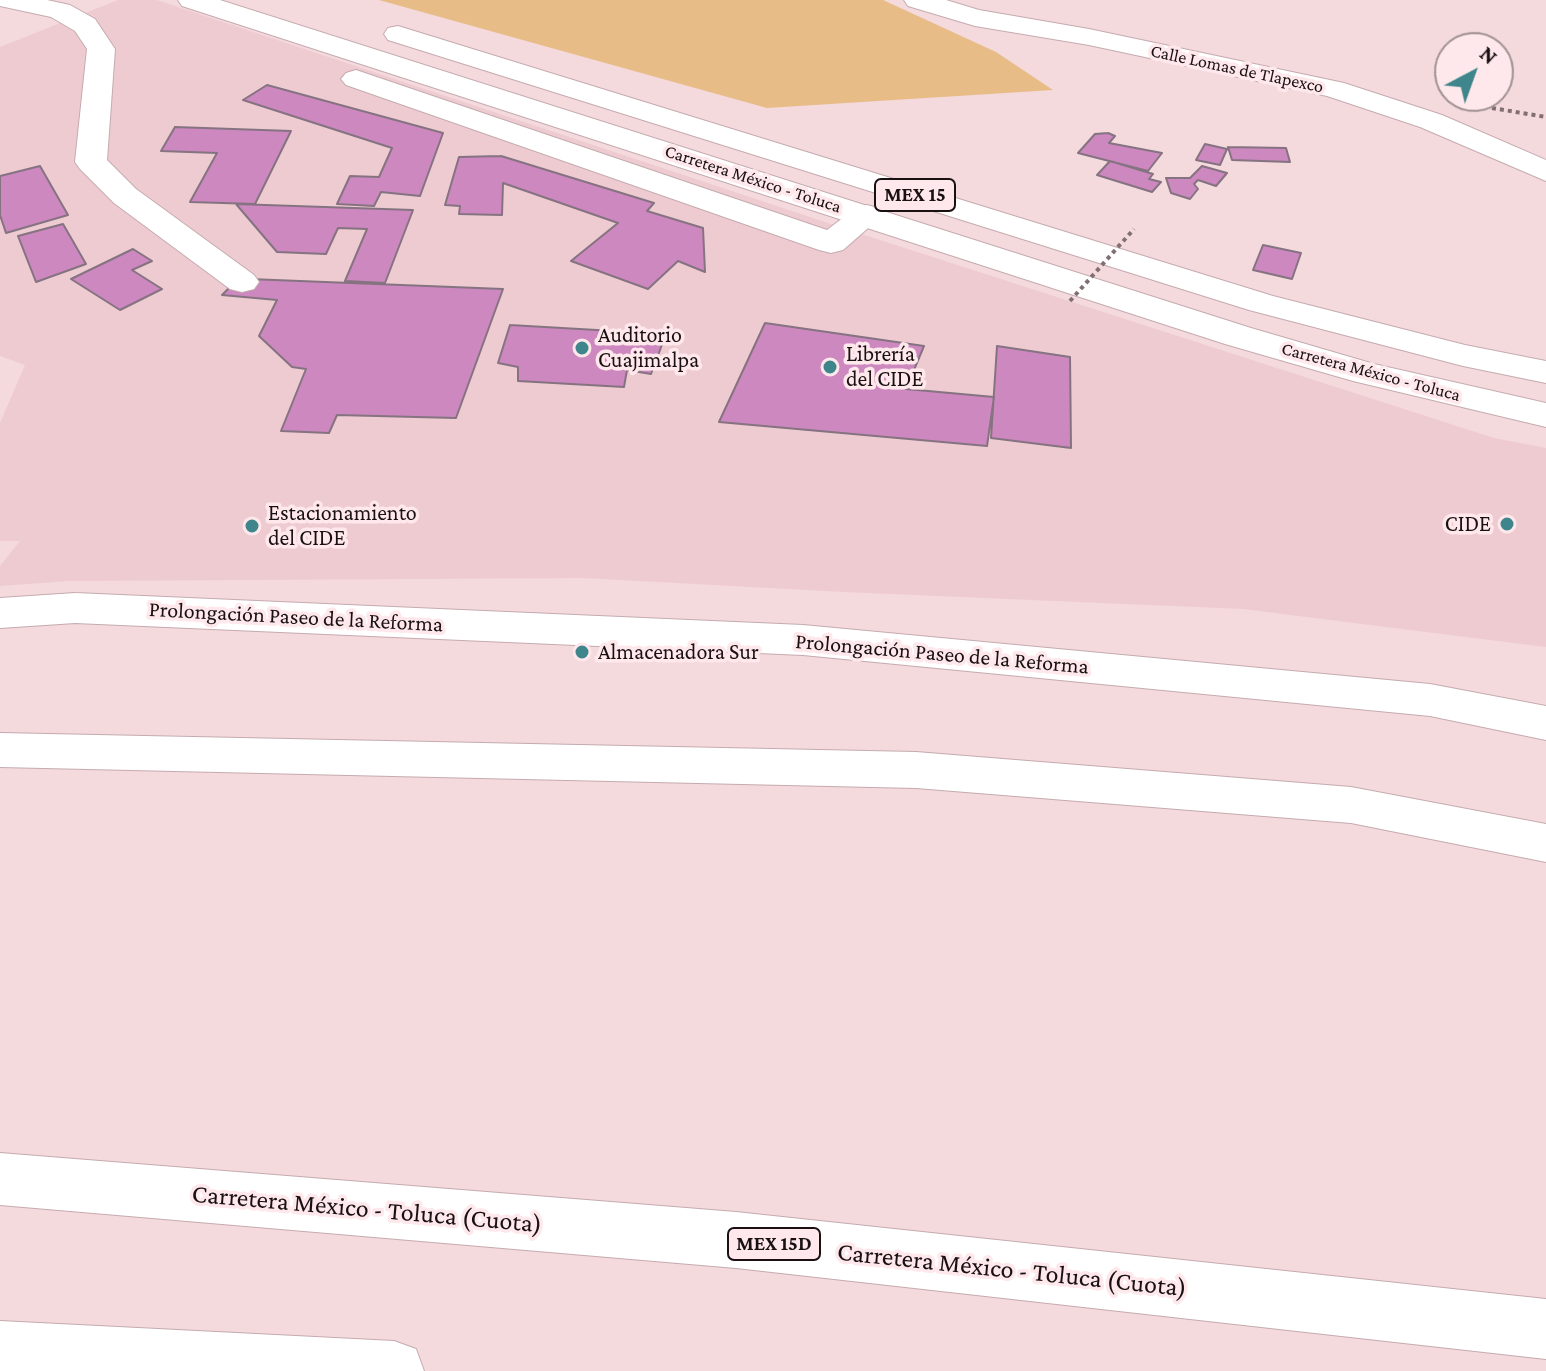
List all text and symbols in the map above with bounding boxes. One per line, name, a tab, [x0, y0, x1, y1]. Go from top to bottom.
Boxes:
north arrow	[1434, 32, 1514, 112]
street label: Calle Lomas de Tlapexco	[1149, 40, 1325, 98]
text: N	[1475, 41, 1503, 69]
street label: Carretera México - Toluca	[662, 140, 844, 218]
road number: MEX 15	[875, 179, 955, 211]
place label: Auditorio Cuajimalpa	[598, 322, 699, 374]
street label: Carretera México - Toluca	[1279, 338, 1463, 406]
marker: Auditorio Cuajimalpa	[573, 339, 591, 357]
place label: Librería del CIDE	[846, 341, 923, 392]
marker: Librería del CIDE	[821, 358, 839, 376]
place label: Estacionamiento del CIDE	[268, 500, 417, 552]
place label: CIDE	[1445, 511, 1491, 537]
marker: CIDE	[1498, 515, 1516, 533]
marker: Estacionamiento del CIDE	[243, 517, 261, 535]
street label: Prolongación Paseo de la Reforma	[148, 596, 444, 638]
street label: Prolongación Paseo de la Reforma	[794, 628, 1090, 680]
place label: Almacenadora Sur	[598, 639, 759, 665]
marker: Almacenadora Sur	[573, 643, 591, 661]
street label: Carretera México - Toluca (Cuota)	[191, 1178, 543, 1240]
road number: MEX 15D	[728, 1228, 820, 1260]
street label: Carretera México - Toluca (Cuota)	[836, 1236, 1188, 1304]

